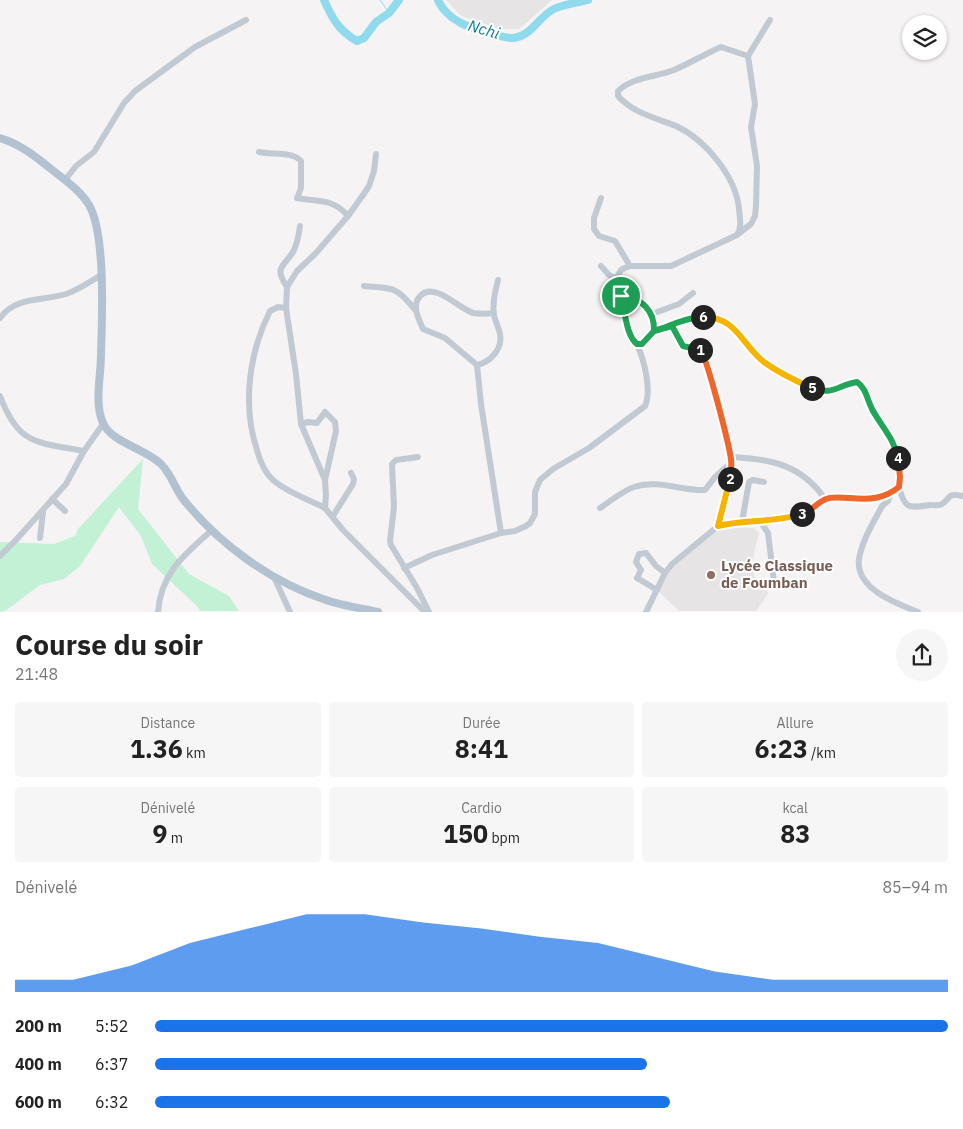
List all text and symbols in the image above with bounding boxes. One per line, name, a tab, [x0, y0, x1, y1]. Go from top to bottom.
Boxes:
water label: Nchi	[466, 15, 503, 43]
map controls	[902, 15, 947, 60]
button: layers	[902, 15, 947, 60]
pin	[600, 275, 642, 317]
icon: arrive	[607, 282, 635, 310]
pin: 6	[690, 304, 716, 330]
text: 6	[699, 308, 708, 326]
pin: 1	[688, 338, 712, 362]
text: 1	[696, 341, 705, 359]
pin: 5	[800, 376, 824, 400]
text: 5	[808, 379, 817, 397]
pin: 4	[886, 446, 910, 470]
text: 4	[894, 449, 903, 467]
pin: 2	[718, 466, 742, 492]
text: 2	[726, 470, 735, 488]
pin: 3	[790, 502, 814, 526]
text: 3	[798, 505, 807, 523]
place label: Lycée Classique de Foumban	[721, 556, 833, 592]
marker: Lycée Classique de Foumban	[705, 569, 717, 581]
text: Course du soir	[15, 626, 203, 663]
button: share	[896, 629, 948, 681]
text: 21:48	[15, 664, 58, 684]
text: Distance	[141, 714, 195, 732]
text: Durée	[463, 714, 500, 732]
text: Allure	[777, 714, 814, 732]
text: 1.36	[130, 732, 183, 765]
text: 8:41	[455, 732, 508, 765]
text: 6:23	[754, 732, 808, 765]
text: km	[183, 744, 206, 762]
text: /km	[808, 744, 836, 762]
text: Dénivelé	[141, 799, 195, 817]
text: Cardio	[461, 799, 502, 817]
text: kcal	[782, 799, 808, 817]
text: 9	[153, 817, 168, 850]
text: 150	[443, 817, 488, 850]
text: 83	[780, 817, 810, 850]
text: m	[168, 829, 183, 847]
text: bpm	[488, 829, 520, 847]
text: Dénivelé	[15, 877, 77, 897]
text: 85–94 m	[882, 877, 948, 897]
text: 200 m	[15, 1016, 62, 1036]
text: 5:52	[95, 1016, 128, 1036]
text: 400 m	[15, 1054, 62, 1074]
text: 6:37	[95, 1054, 128, 1074]
text: 600 m	[15, 1092, 62, 1112]
text: 6:32	[95, 1092, 128, 1112]

